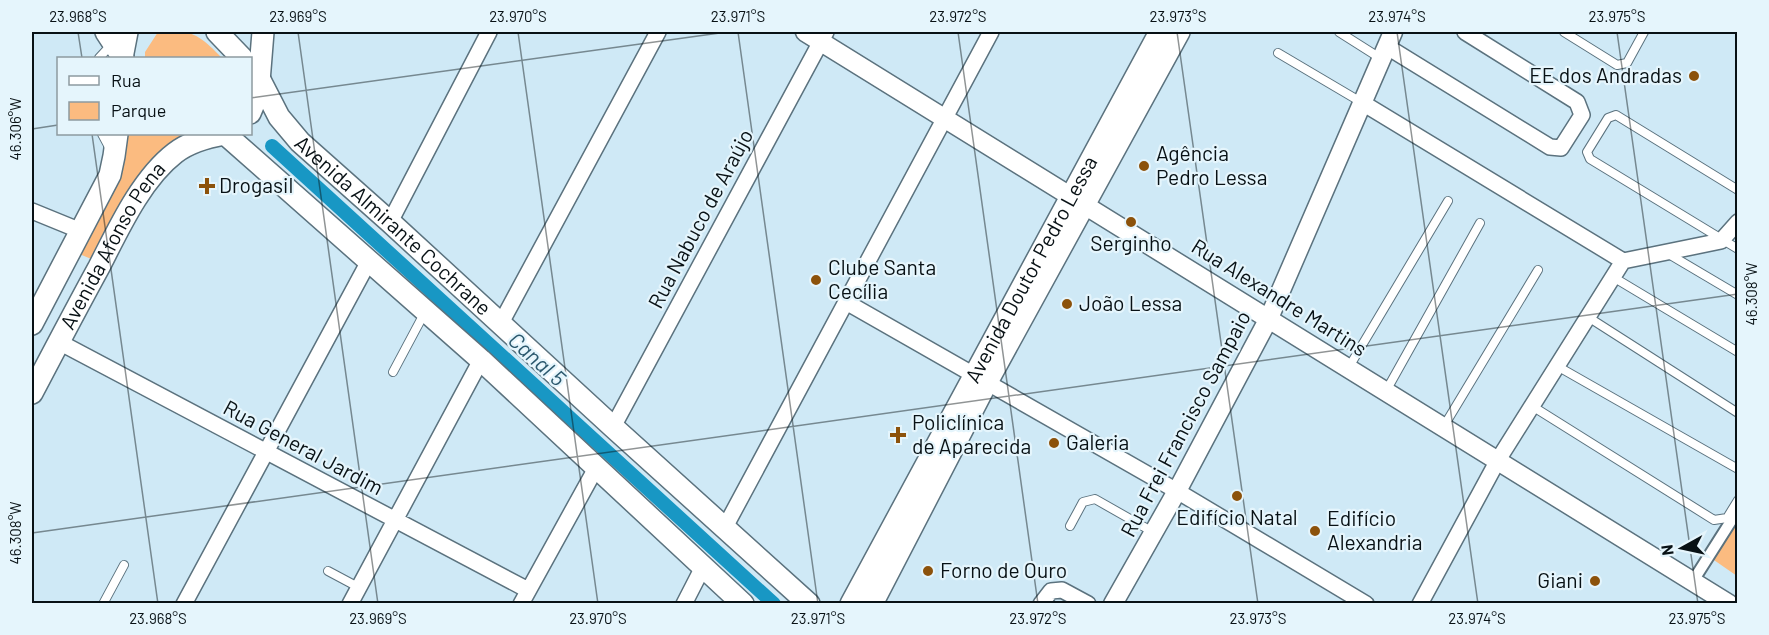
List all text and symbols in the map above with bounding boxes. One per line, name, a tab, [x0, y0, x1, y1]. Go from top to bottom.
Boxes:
text: 23.968°S	[49, 7, 107, 25]
text: 23.969°S	[269, 7, 327, 25]
text: 23.970°S	[489, 7, 547, 25]
text: 23.971°S	[711, 7, 765, 25]
text: 23.972°S	[929, 7, 987, 25]
text: 23.973°S	[1150, 7, 1206, 25]
text: 23.974°S	[1368, 7, 1426, 25]
text: 23.975°S	[1589, 7, 1645, 25]
legend	[57, 57, 252, 135]
place label: EE dos Andradas	[1529, 62, 1682, 87]
text: Rua	[111, 69, 141, 91]
marker: EE dos Andradas	[1687, 69, 1701, 83]
text: 46.306°W	[6, 98, 24, 160]
text: Parque	[111, 99, 166, 121]
street label: Rua Nabuco de Araújo	[642, 125, 757, 312]
street label: Avenida Almirante Cochrane	[290, 129, 497, 320]
place label: Agência Pedro Lessa	[1156, 140, 1267, 189]
street label: Avenida Doutor Pedro Lessa	[959, 151, 1102, 387]
street label: Avenida Afonso Pena	[54, 156, 170, 333]
marker: Agência Pedro Lessa	[1137, 159, 1151, 173]
place label: Drogasil	[219, 172, 293, 197]
marker: Drogasil	[200, 179, 214, 193]
marker: Serginho	[1124, 215, 1138, 229]
place label: Serginho	[1090, 230, 1172, 255]
street label: Rua Alexandre Martins	[1188, 233, 1372, 361]
place label: Clube Santa Cecília	[828, 254, 936, 303]
text: 46.308°W	[1742, 262, 1760, 326]
marker: Clube Santa Cecília	[809, 273, 823, 287]
place label: João Lessa	[1079, 290, 1182, 315]
marker: João Lessa	[1060, 297, 1074, 311]
street label: Rua Frei Francisco Sampaio	[1114, 306, 1255, 541]
water label: Canal 5	[504, 326, 572, 391]
street label: Rua General Jardim	[220, 394, 388, 499]
place label: Policlínica de Aparecida	[912, 409, 1031, 458]
marker: Policlínica de Aparecida	[889, 426, 907, 444]
place label: Galeria	[1066, 429, 1129, 454]
marker: Galeria	[1047, 436, 1061, 450]
marker: Edifício Natal	[1230, 489, 1244, 503]
text: 46.308°W	[6, 501, 24, 565]
place label: Edifício Natal	[1176, 504, 1298, 529]
place label: Edifício Alexandria	[1327, 505, 1423, 554]
north arrow	[1652, 518, 1712, 578]
marker: Edifício Alexandria	[1308, 524, 1322, 538]
text: N	[1657, 544, 1677, 557]
place label: Forno de Ouro	[940, 557, 1067, 582]
marker: Forno de Ouro	[921, 564, 935, 578]
place label: Giani	[1537, 567, 1583, 592]
marker: Giani	[1588, 574, 1602, 588]
text: 23.968°S	[129, 609, 187, 627]
text: 23.969°S	[349, 609, 407, 627]
text: 23.970°S	[569, 609, 627, 627]
text: 23.971°S	[791, 609, 845, 627]
text: 23.972°S	[1009, 609, 1067, 627]
text: 23.973°S	[1230, 609, 1286, 627]
text: 23.974°S	[1448, 609, 1506, 627]
text: 23.975°S	[1669, 609, 1725, 627]

